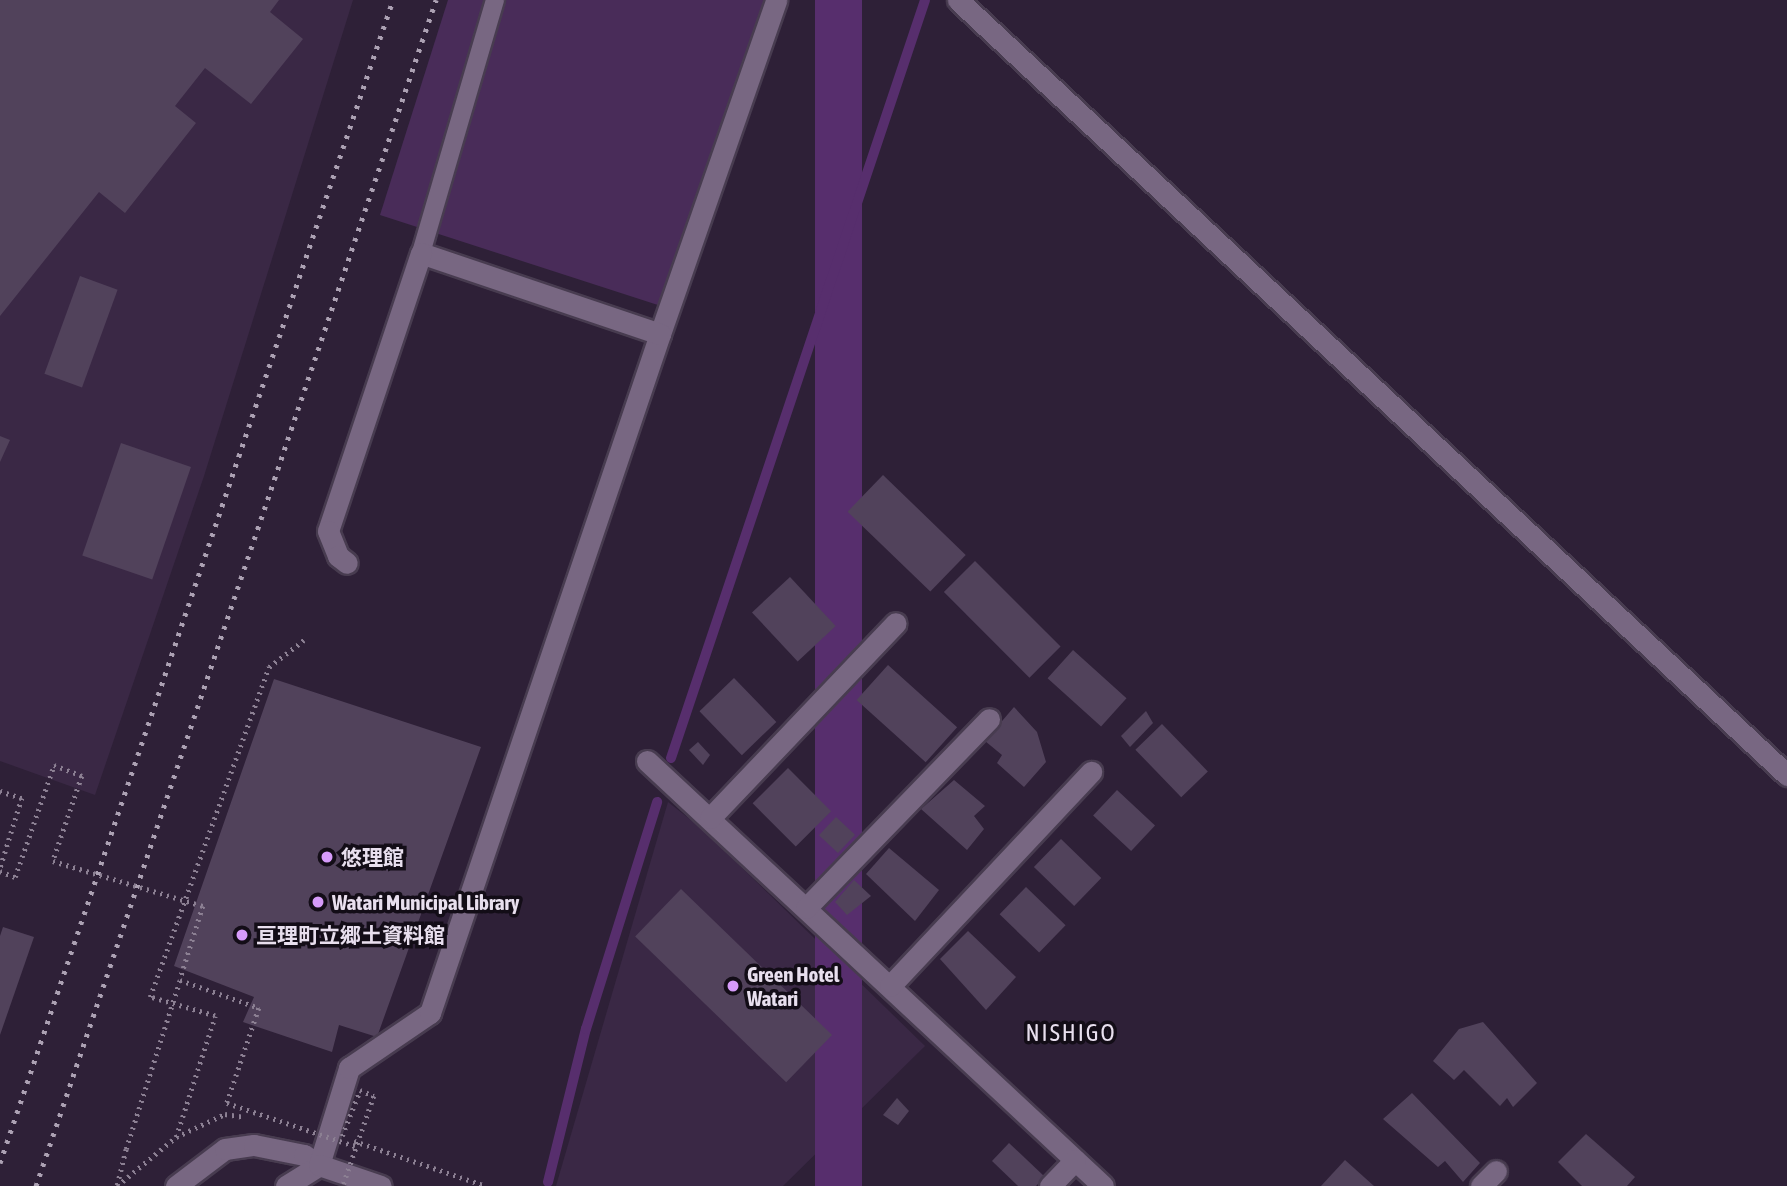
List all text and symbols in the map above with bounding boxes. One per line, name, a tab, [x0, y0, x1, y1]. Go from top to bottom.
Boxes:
place label: 悠理館	[341, 844, 404, 870]
marker: 悠理館	[319, 849, 335, 865]
place label: Watari Municipal Library	[332, 889, 519, 915]
marker: Watari Municipal Library	[310, 894, 326, 910]
place label: 亘理町立郷土資料館	[256, 922, 445, 948]
marker: 亘理町立郷土資料館	[234, 927, 250, 943]
place label: Green Hotel Watari	[747, 961, 839, 1011]
marker: Green Hotel Watari	[725, 978, 741, 994]
district label: NISHIGO	[1026, 1019, 1116, 1047]

